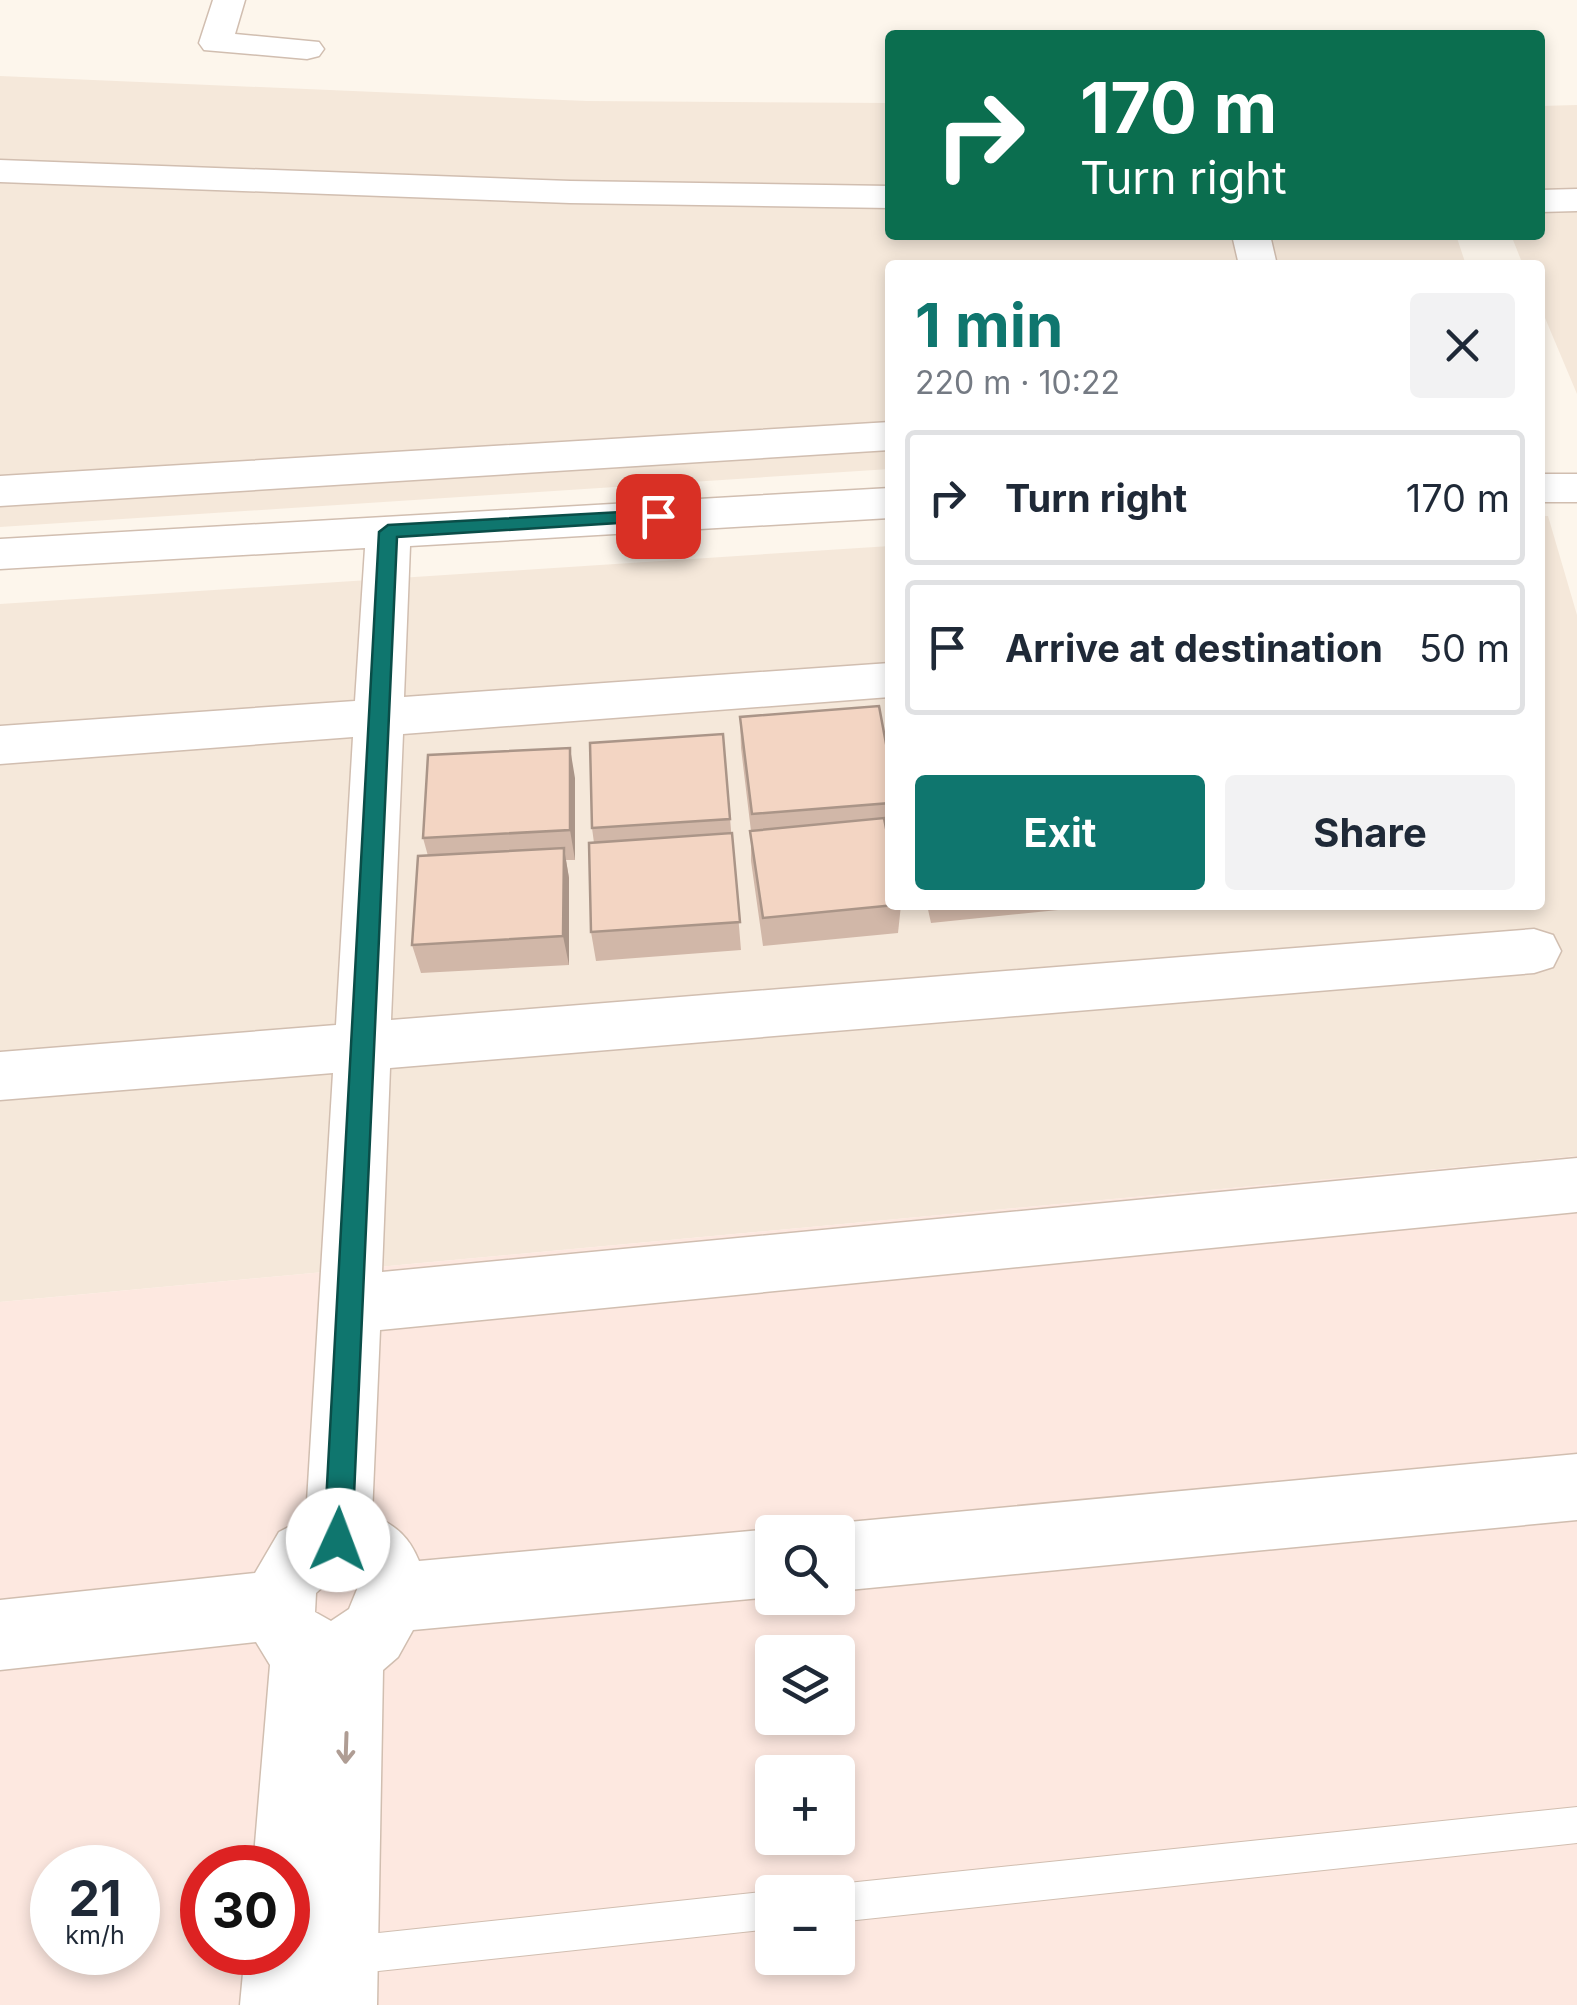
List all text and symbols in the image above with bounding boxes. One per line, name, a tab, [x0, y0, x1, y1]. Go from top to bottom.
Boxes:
text: 170 m	[1080, 65, 1277, 150]
icon: right	[915, 70, 1045, 200]
text: Turn right	[1080, 150, 1287, 205]
text: 1 min	[915, 289, 1063, 361]
button: close	[1410, 293, 1515, 398]
text: 220 m · 10:22	[915, 363, 1120, 402]
icon: right	[920, 470, 975, 525]
pin	[616, 474, 701, 559]
text: Turn right	[1005, 475, 1187, 521]
text: 170 m	[1406, 475, 1510, 521]
icon: arrive	[631, 489, 686, 544]
icon: arrive	[920, 620, 975, 675]
text: Arrive at destination	[1005, 625, 1383, 671]
text: 50 m	[1419, 625, 1510, 671]
button: Exit	[915, 775, 1205, 890]
button: Share	[1225, 775, 1515, 890]
position arrow	[286, 1488, 390, 1592]
map controls	[755, 1515, 855, 1975]
button: search	[755, 1515, 855, 1615]
button: layers	[755, 1635, 855, 1735]
one-way arrow	[336, 1732, 356, 1764]
button: +	[755, 1755, 855, 1855]
speed limit sign: 30	[180, 1845, 310, 1975]
text: 21	[68, 1868, 122, 1928]
button: −	[755, 1875, 855, 1975]
text: km/h	[65, 1920, 125, 1950]

